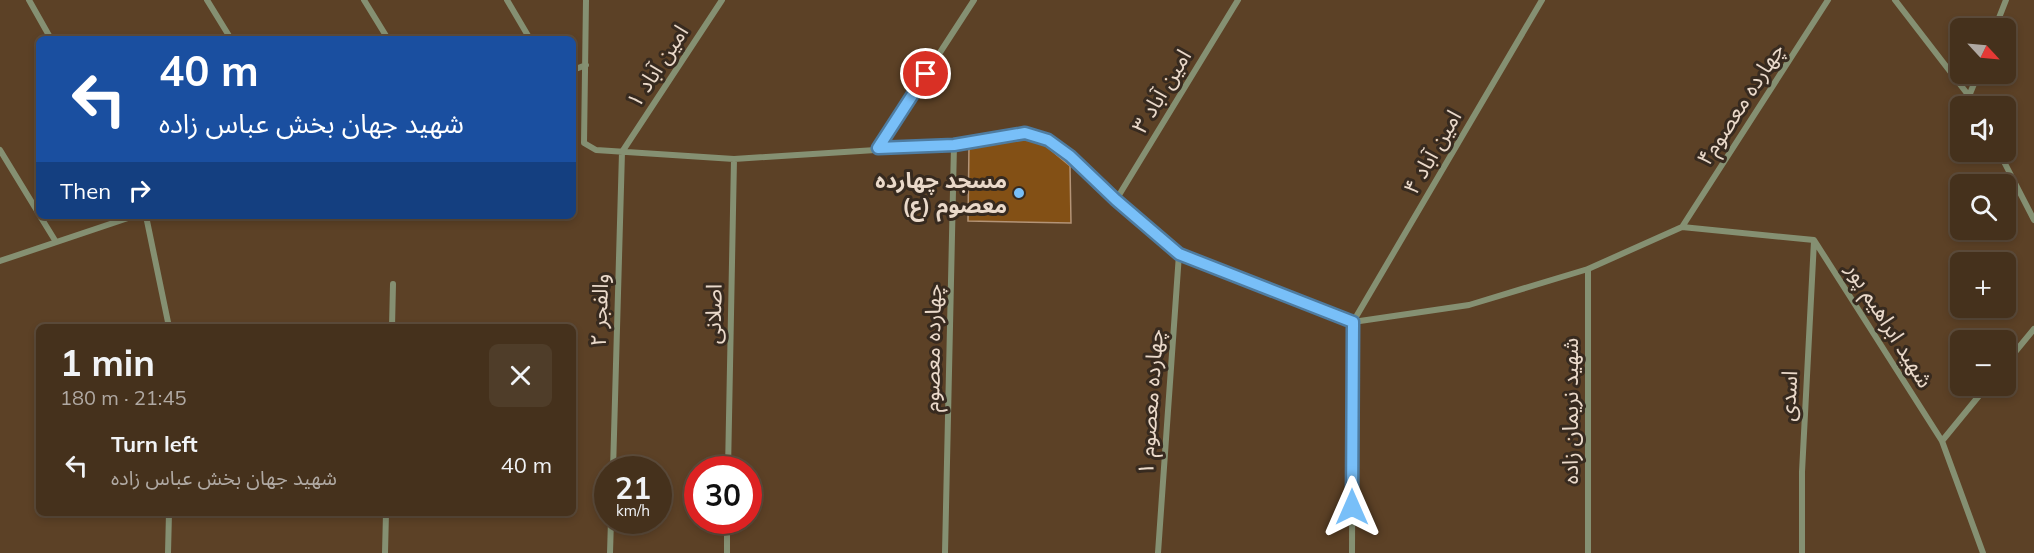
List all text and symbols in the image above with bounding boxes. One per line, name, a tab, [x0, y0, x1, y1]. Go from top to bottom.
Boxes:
north arrow	[1950, 18, 2016, 84]
map controls	[1950, 18, 2016, 396]
street label: ۱ امین آباد	[620, 19, 694, 113]
street label: چهارده معصوم۴	[1690, 37, 1793, 172]
text: 40 m	[159, 44, 259, 97]
street label: ۳ امین آباد	[1125, 44, 1197, 138]
pin	[900, 48, 951, 99]
icon: arrive	[909, 57, 942, 90]
icon: left	[60, 60, 138, 138]
button: sound	[1950, 96, 2016, 162]
street label: ۴ امین آباد	[1397, 105, 1467, 199]
text: شهید جهان بخش عباس زاده	[159, 106, 464, 140]
place label: مسجد چهارده معصوم (ع)	[875, 166, 1007, 222]
icon: right	[123, 174, 156, 207]
button: search	[1950, 174, 2016, 240]
text: Then	[60, 177, 111, 205]
marker: مسجد چهارده معصوم (ع)	[1012, 186, 1026, 200]
button: +	[1950, 252, 2016, 318]
street label: شهید ابراهیم پور	[1837, 256, 1940, 394]
street label: والفجر ۲	[584, 273, 614, 347]
street label: اصلانی	[698, 284, 728, 344]
street label: چهارده معصوم	[917, 284, 950, 412]
street label: چهارده معصوم ۱	[1131, 328, 1172, 476]
button: −	[1950, 330, 2016, 396]
street label: شهید نریمان زاده	[1556, 338, 1584, 484]
text: 1 min	[60, 340, 155, 385]
button: close	[489, 344, 552, 407]
street label: اسدی	[1773, 370, 1803, 422]
text: 180 m · 21:45	[60, 385, 186, 410]
text: Turn left	[111, 430, 198, 458]
icon: left	[60, 449, 93, 482]
text: 40 m	[501, 451, 552, 479]
speed limit sign: 30	[684, 456, 762, 534]
text: شهید جهان بخش عباس زاده	[111, 465, 337, 490]
text: 21	[615, 469, 651, 507]
position arrow	[1320, 475, 1384, 539]
text: km/h	[616, 501, 650, 520]

